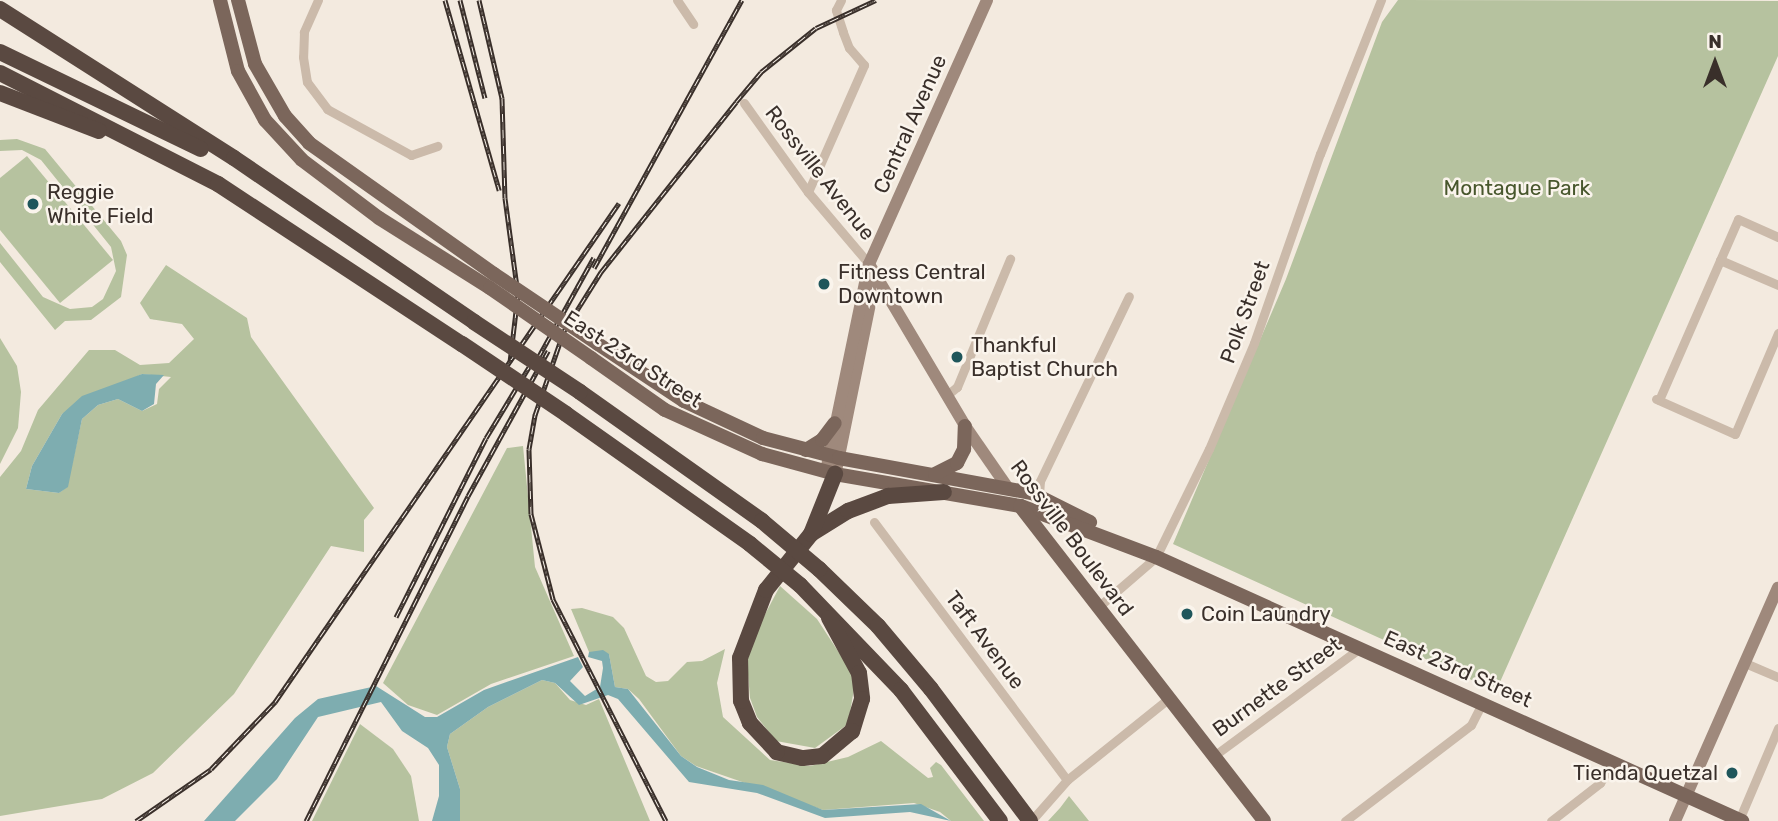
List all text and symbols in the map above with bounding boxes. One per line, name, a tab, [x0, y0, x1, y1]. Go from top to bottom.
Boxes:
north arrow	[1680, 28, 1750, 98]
text: N	[1708, 30, 1722, 53]
street label: Central Avenue	[868, 50, 952, 198]
street label: Rossville Avenue	[760, 101, 880, 245]
park label: Montague Park	[1444, 175, 1590, 201]
place label: Reggie White Field	[47, 179, 154, 229]
marker: Reggie White Field	[25, 196, 41, 212]
street label: Polk Street	[1215, 257, 1275, 367]
place label: Fitness Central Downtown	[838, 259, 986, 309]
marker: Fitness Central Downtown	[816, 276, 832, 292]
street label: East 23rd Street	[559, 305, 707, 413]
place label: Thankful Baptist Church	[971, 332, 1118, 382]
marker: Thankful Baptist Church	[949, 349, 965, 365]
street label: Rossville Boulevard	[1005, 455, 1139, 621]
street label: Taft Avenue	[940, 586, 1030, 694]
place label: Coin Laundry	[1201, 601, 1331, 627]
marker: Coin Laundry	[1179, 606, 1195, 622]
street label: East 23rd Street	[1380, 625, 1536, 713]
street label: Burnette Street	[1208, 632, 1346, 742]
place label: Tienda Quetzal	[1573, 760, 1718, 786]
marker: Tienda Quetzal	[1724, 765, 1740, 781]

